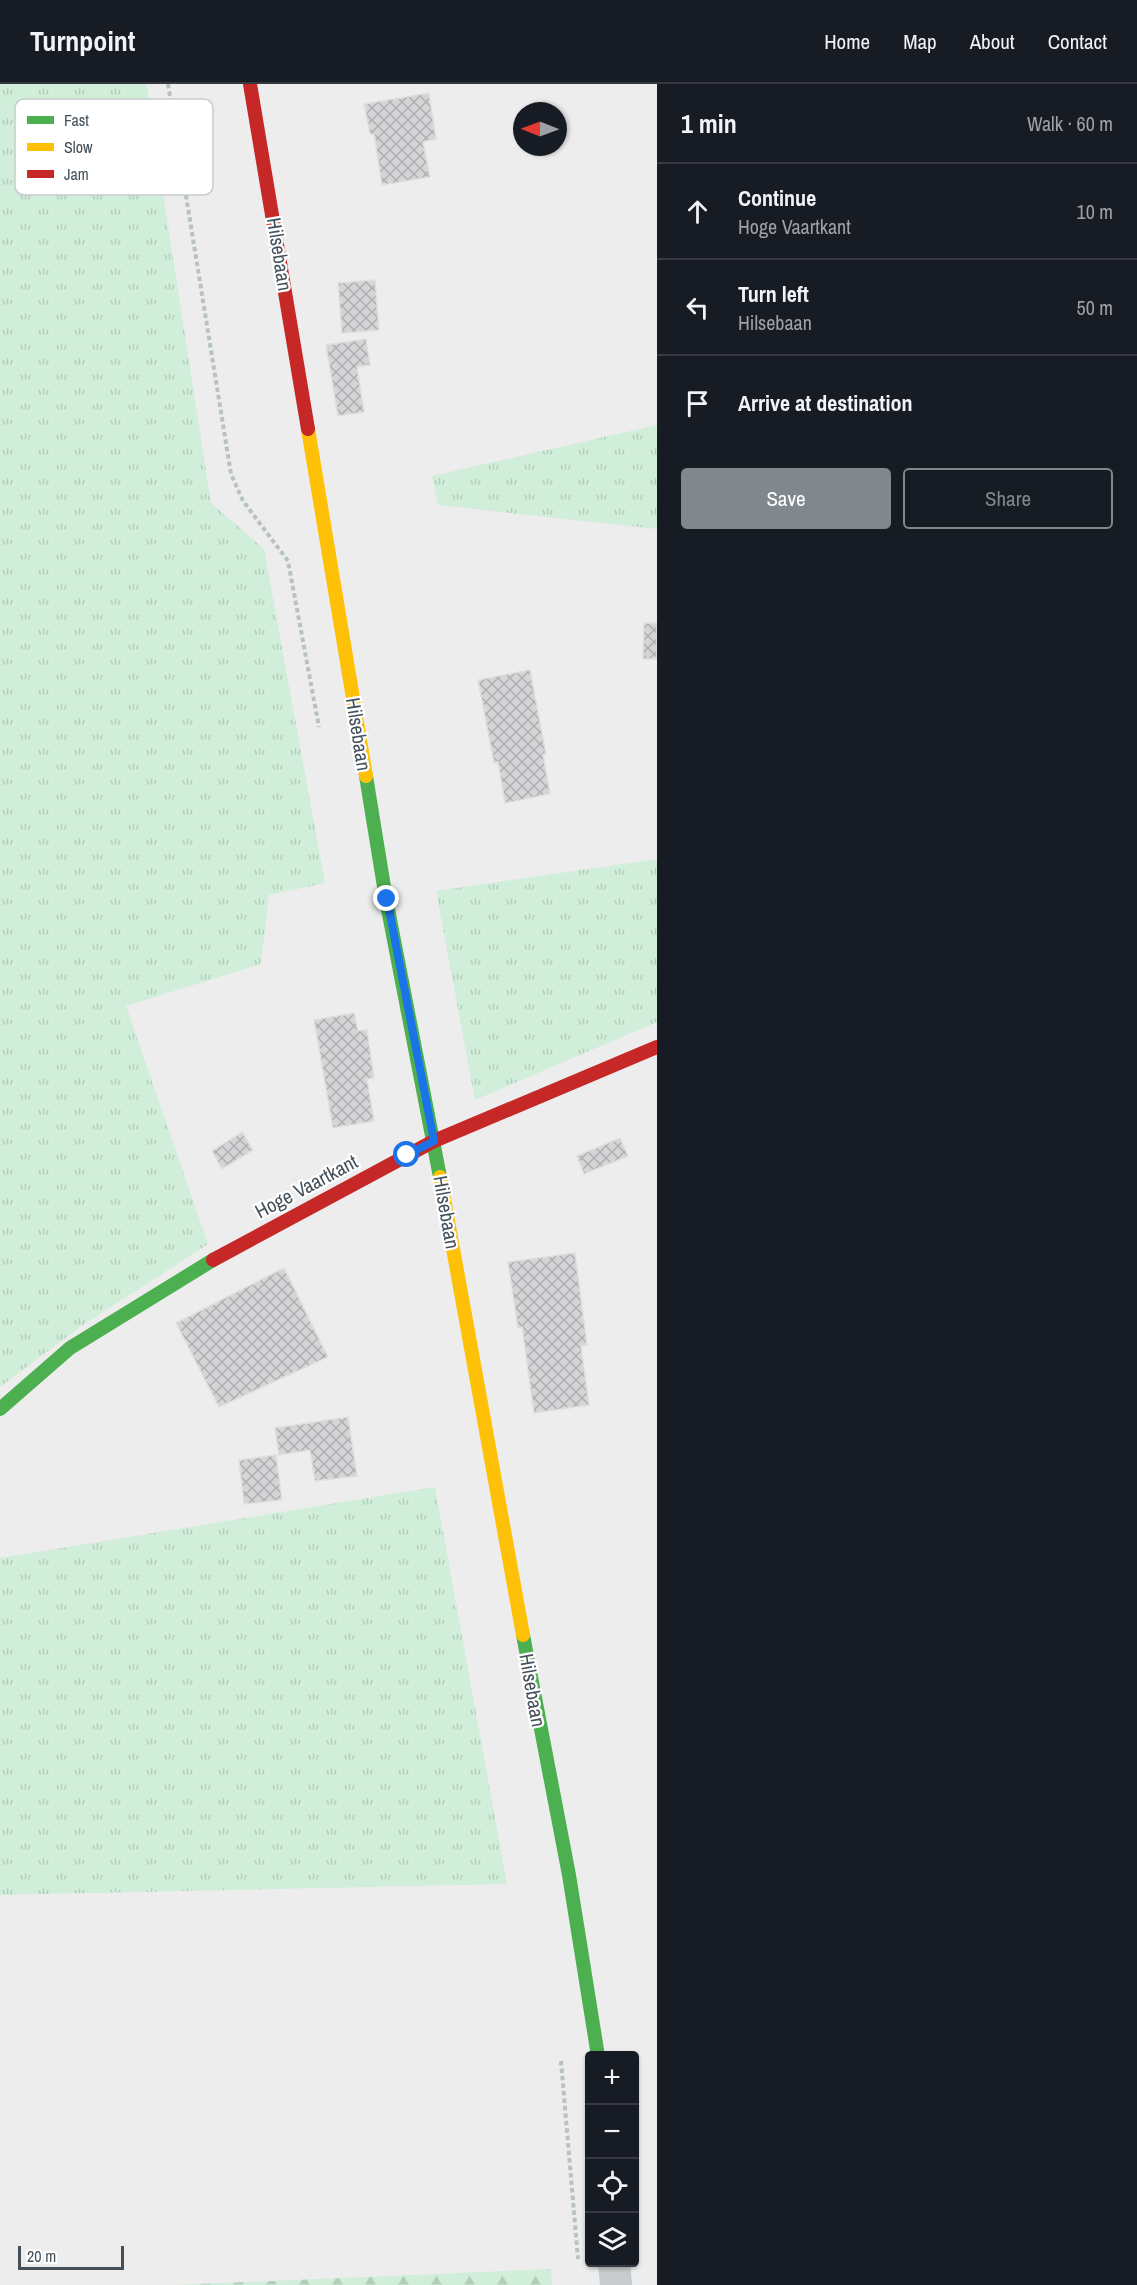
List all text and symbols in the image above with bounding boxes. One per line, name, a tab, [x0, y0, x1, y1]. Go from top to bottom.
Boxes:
text: Turnpoint	[30, 22, 135, 60]
text: Home	[824, 27, 870, 56]
text: Map	[903, 27, 937, 56]
text: About	[970, 27, 1015, 56]
text: Contact	[1048, 27, 1107, 56]
legend	[15, 99, 213, 195]
north arrow	[513, 102, 567, 156]
text: 1 min	[681, 106, 737, 141]
text: Fast	[64, 109, 89, 131]
text: Walk · 60 m	[1027, 110, 1113, 137]
text: Slow	[64, 136, 93, 158]
text: Jam	[64, 163, 89, 185]
text: Continue	[738, 183, 816, 213]
icon: ahead	[681, 195, 714, 228]
text: 10 m	[1077, 198, 1113, 225]
text: Hoge Vaartkant	[738, 213, 851, 240]
street label: Hilsebaan	[261, 215, 299, 293]
text: Turn left	[738, 279, 809, 309]
icon: left	[681, 291, 714, 324]
text: 50 m	[1077, 294, 1113, 321]
text: Hilsebaan	[738, 309, 812, 336]
icon: arrive	[681, 387, 714, 420]
text: Arrive at destination	[738, 388, 912, 418]
button: Save	[681, 468, 891, 529]
button: Share	[903, 468, 1113, 529]
street label: Hilsebaan	[340, 695, 378, 773]
route end	[373, 885, 399, 911]
route start	[393, 1141, 419, 1167]
street label: Hoge Vaartkant	[250, 1147, 363, 1224]
street label: Hilsebaan	[427, 1173, 467, 1251]
street label: Hilsebaan	[513, 1651, 553, 1729]
map controls	[585, 2051, 639, 2267]
button: +	[585, 2051, 639, 2105]
button: −	[585, 2105, 639, 2159]
button: locate	[585, 2159, 639, 2213]
button: layers	[585, 2213, 639, 2267]
scale bar	[18, 2243, 124, 2270]
text: 20 m	[27, 2245, 56, 2267]

